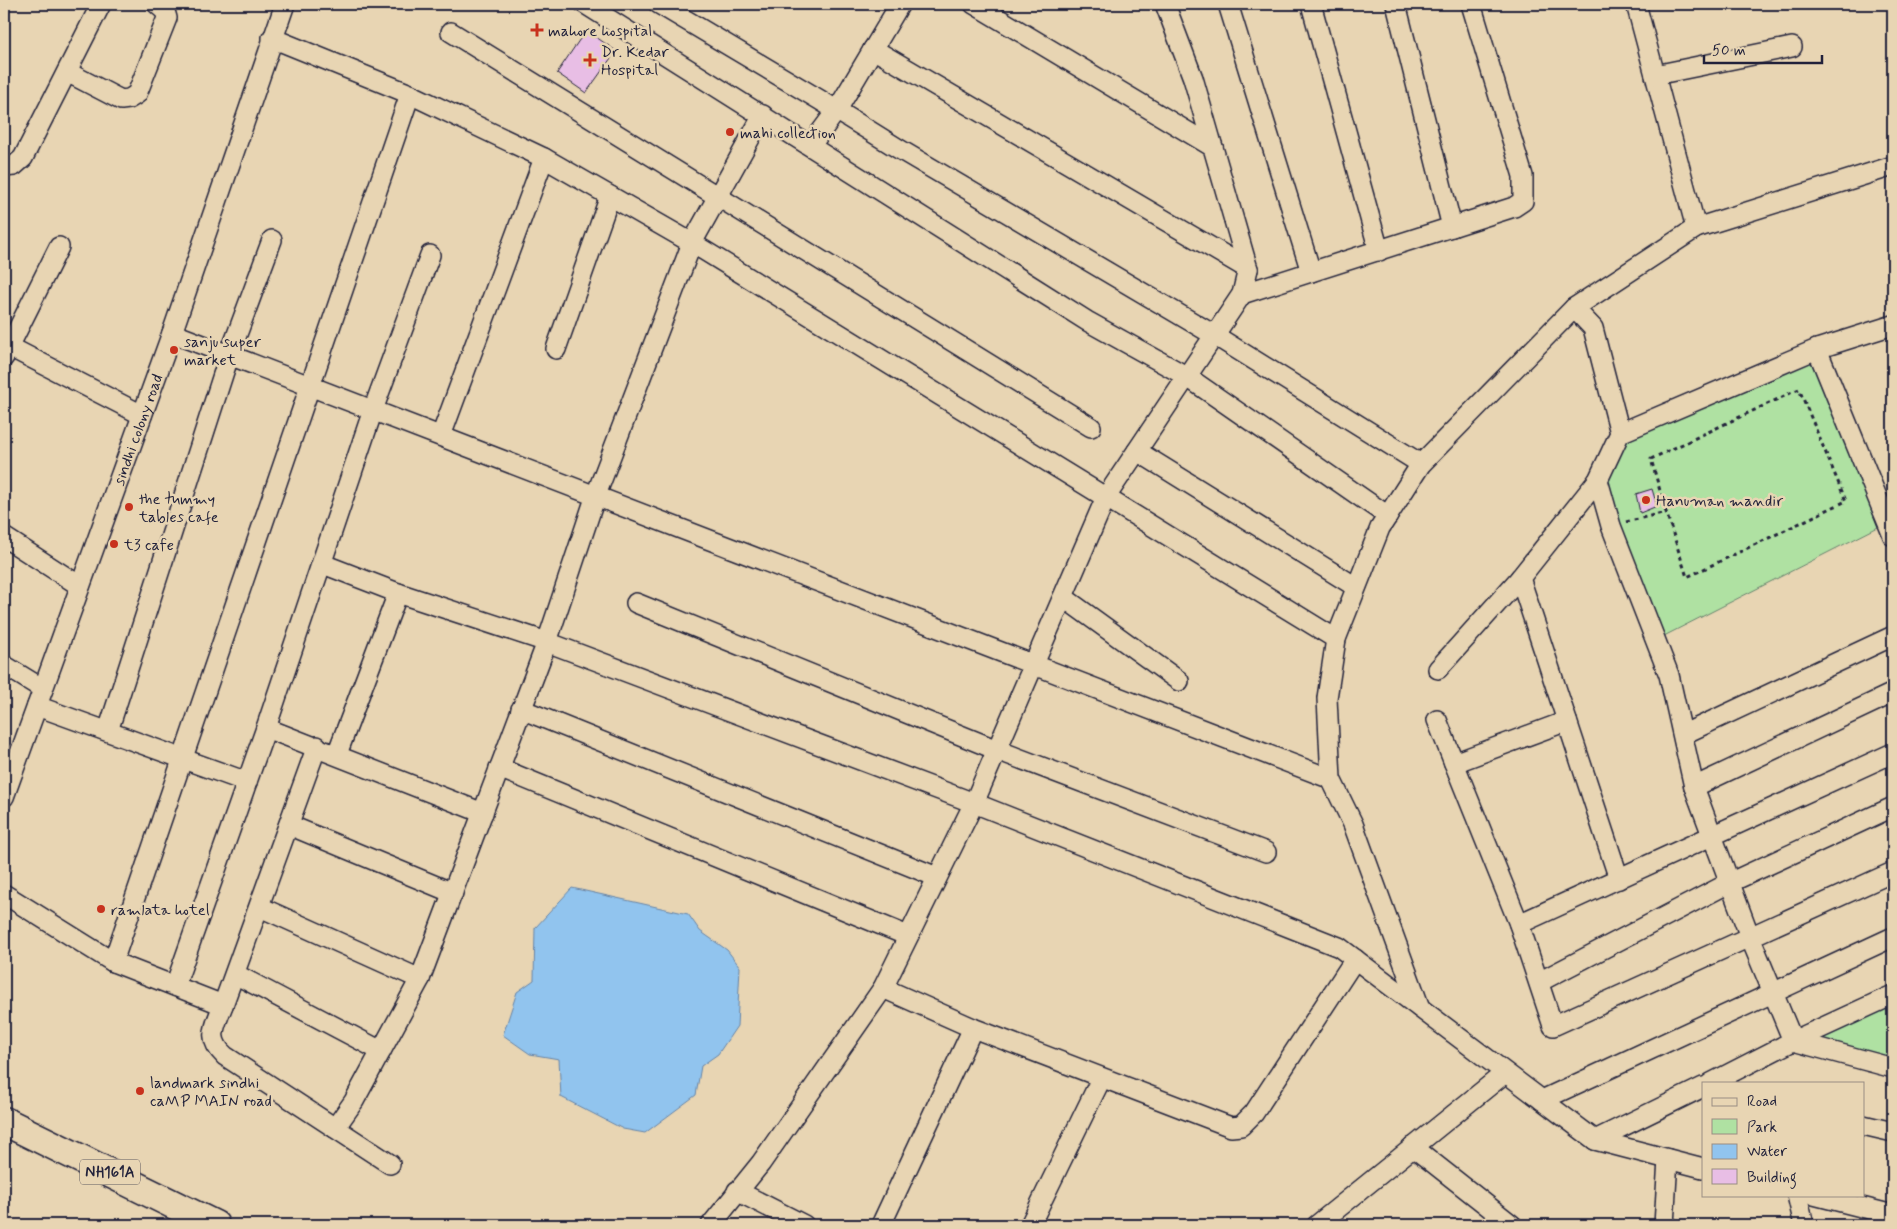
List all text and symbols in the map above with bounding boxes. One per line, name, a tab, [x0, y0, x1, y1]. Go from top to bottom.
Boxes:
place label: mahore hospital	[548, 21, 652, 42]
marker: mahore hospital	[530, 23, 544, 37]
scale bar	[1704, 32, 1822, 64]
text: 50 m	[1712, 41, 1746, 61]
place label: Dr. Kedar Hospital	[601, 42, 669, 81]
marker: Dr. Kedar Hospital	[583, 53, 597, 67]
place label: mahi collection	[740, 123, 836, 144]
marker: mahi collection	[724, 126, 736, 138]
place label: sanju super market	[184, 332, 261, 371]
marker: sanju super market	[168, 344, 180, 356]
street label: sindhi colony road	[109, 371, 168, 488]
place label: the tummy tables cafe	[138, 489, 219, 528]
place label: Hanuman mandir	[1656, 491, 1783, 512]
marker: Hanuman mandir	[1640, 494, 1652, 506]
marker: the tummy tables cafe	[123, 501, 135, 513]
place label: t3 cafe	[123, 535, 174, 556]
marker: t3 cafe	[108, 538, 120, 550]
place label: ramlata hotel	[111, 900, 210, 921]
marker: ramlata hotel	[95, 903, 107, 915]
place label: landmark sindhi caMP MAIN road	[150, 1073, 272, 1112]
legend	[1702, 1082, 1864, 1196]
marker: landmark sindhi caMP MAIN road	[134, 1085, 146, 1097]
text: Road	[1747, 1092, 1777, 1112]
text: Park	[1747, 1118, 1777, 1138]
text: Water	[1747, 1142, 1787, 1162]
road number: NH161A	[80, 1160, 140, 1184]
text: Building	[1747, 1168, 1797, 1189]

